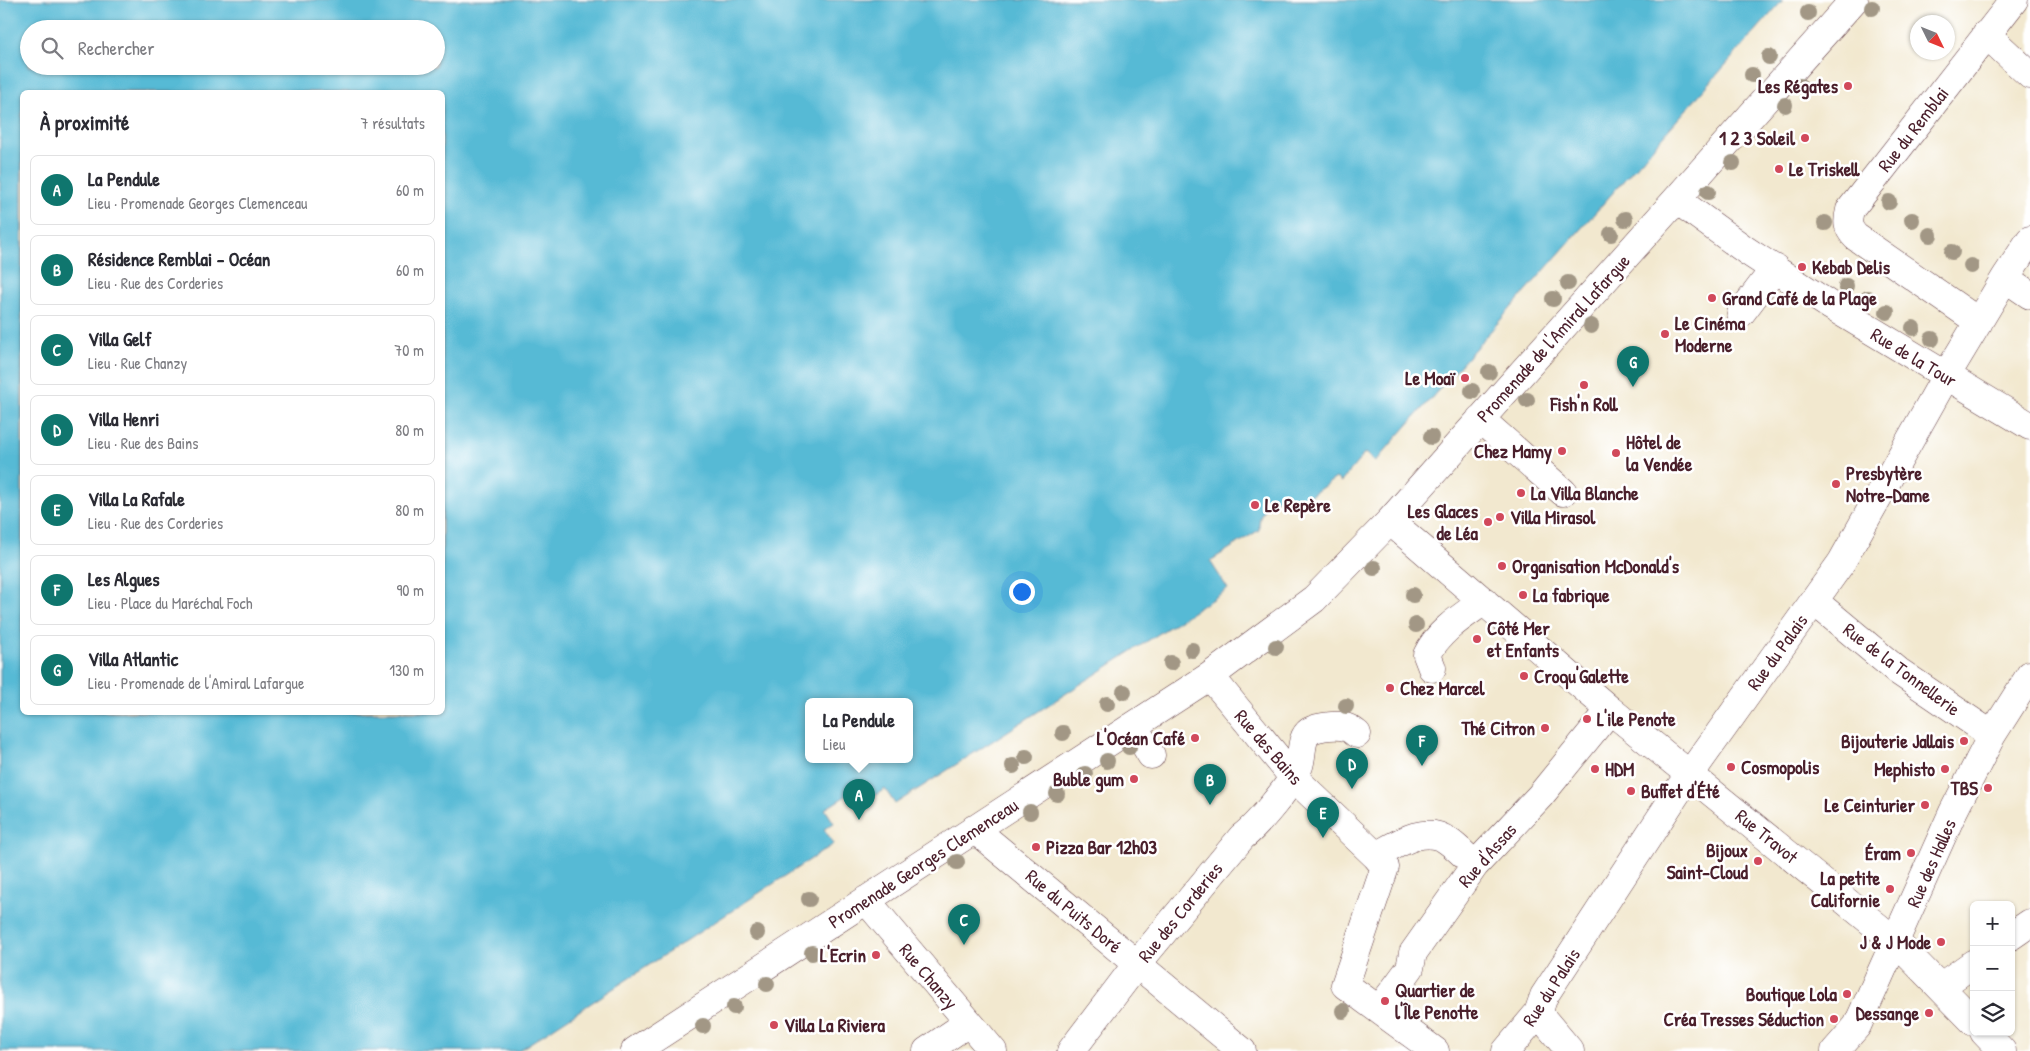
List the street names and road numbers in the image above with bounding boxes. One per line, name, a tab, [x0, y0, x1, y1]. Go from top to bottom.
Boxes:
street label: Rue du Remblai	[1872, 81, 1954, 177]
street label: Promenade de l'Amiral Lafargue	[1470, 248, 1636, 428]
street label: Rue de la Tour	[1866, 321, 1962, 393]
street label: Rue du Palais	[1741, 609, 1813, 695]
street label: Rue de la Tonnellerie	[1838, 616, 1966, 722]
street label: Rue des Bains	[1229, 704, 1309, 790]
street label: Promenade Georges Clemenceau	[824, 793, 1022, 933]
street label: Rue Travot	[1730, 803, 1804, 870]
street label: Rue des Halles	[1900, 815, 1962, 911]
street label: Rue d'Assas	[1452, 817, 1522, 893]
street label: Rue des Corderies	[1132, 857, 1228, 967]
street label: Rue du Puits Doré	[1020, 863, 1128, 959]
street label: Rue Chanzy	[894, 937, 964, 1015]
street label: Rue du Palais	[1516, 943, 1586, 1031]

